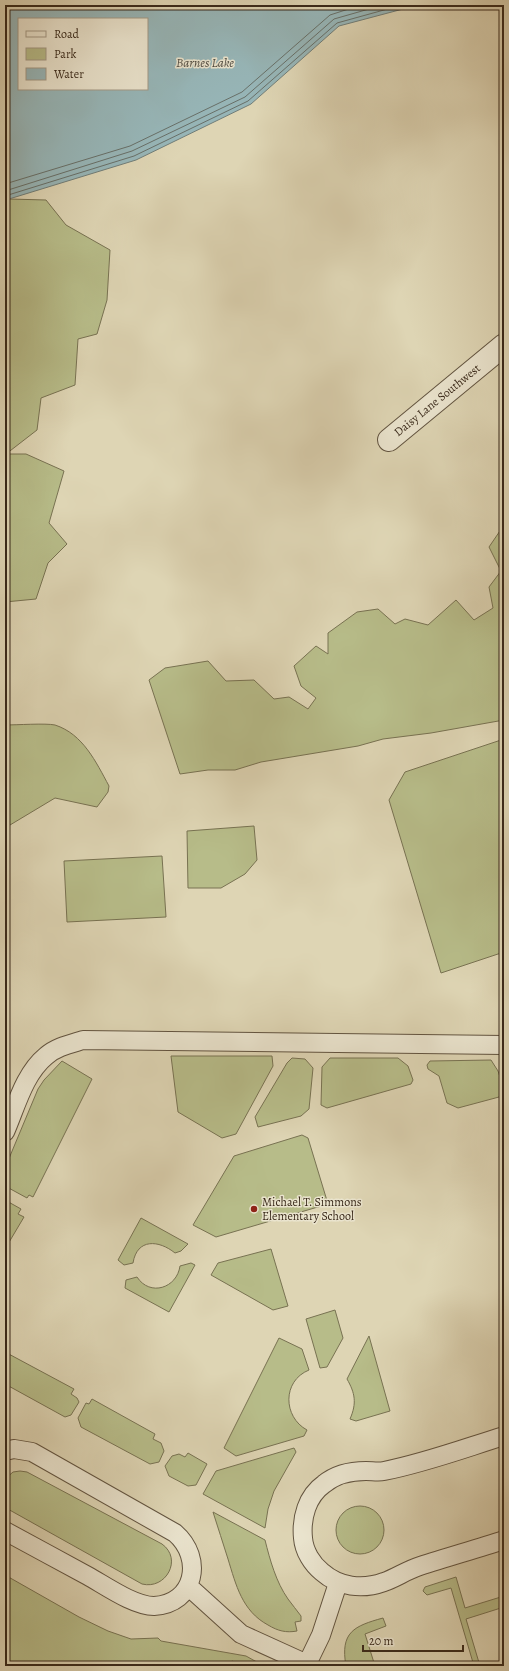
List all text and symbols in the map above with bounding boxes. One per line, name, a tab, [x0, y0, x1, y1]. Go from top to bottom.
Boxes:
legend	[18, 18, 148, 90]
text: Road	[54, 26, 80, 42]
text: Park	[54, 46, 77, 62]
water label: Barnes Lake	[176, 54, 234, 71]
text: Water	[53, 66, 84, 82]
street label: Daisy Lane Southwest	[390, 360, 484, 440]
place label: Michael T. Simmons Elementary School	[262, 1194, 362, 1224]
marker: Michael T. Simmons Elementary School	[249, 1204, 259, 1214]
scale bar	[363, 1627, 463, 1653]
text: 20 m	[369, 1633, 393, 1649]

